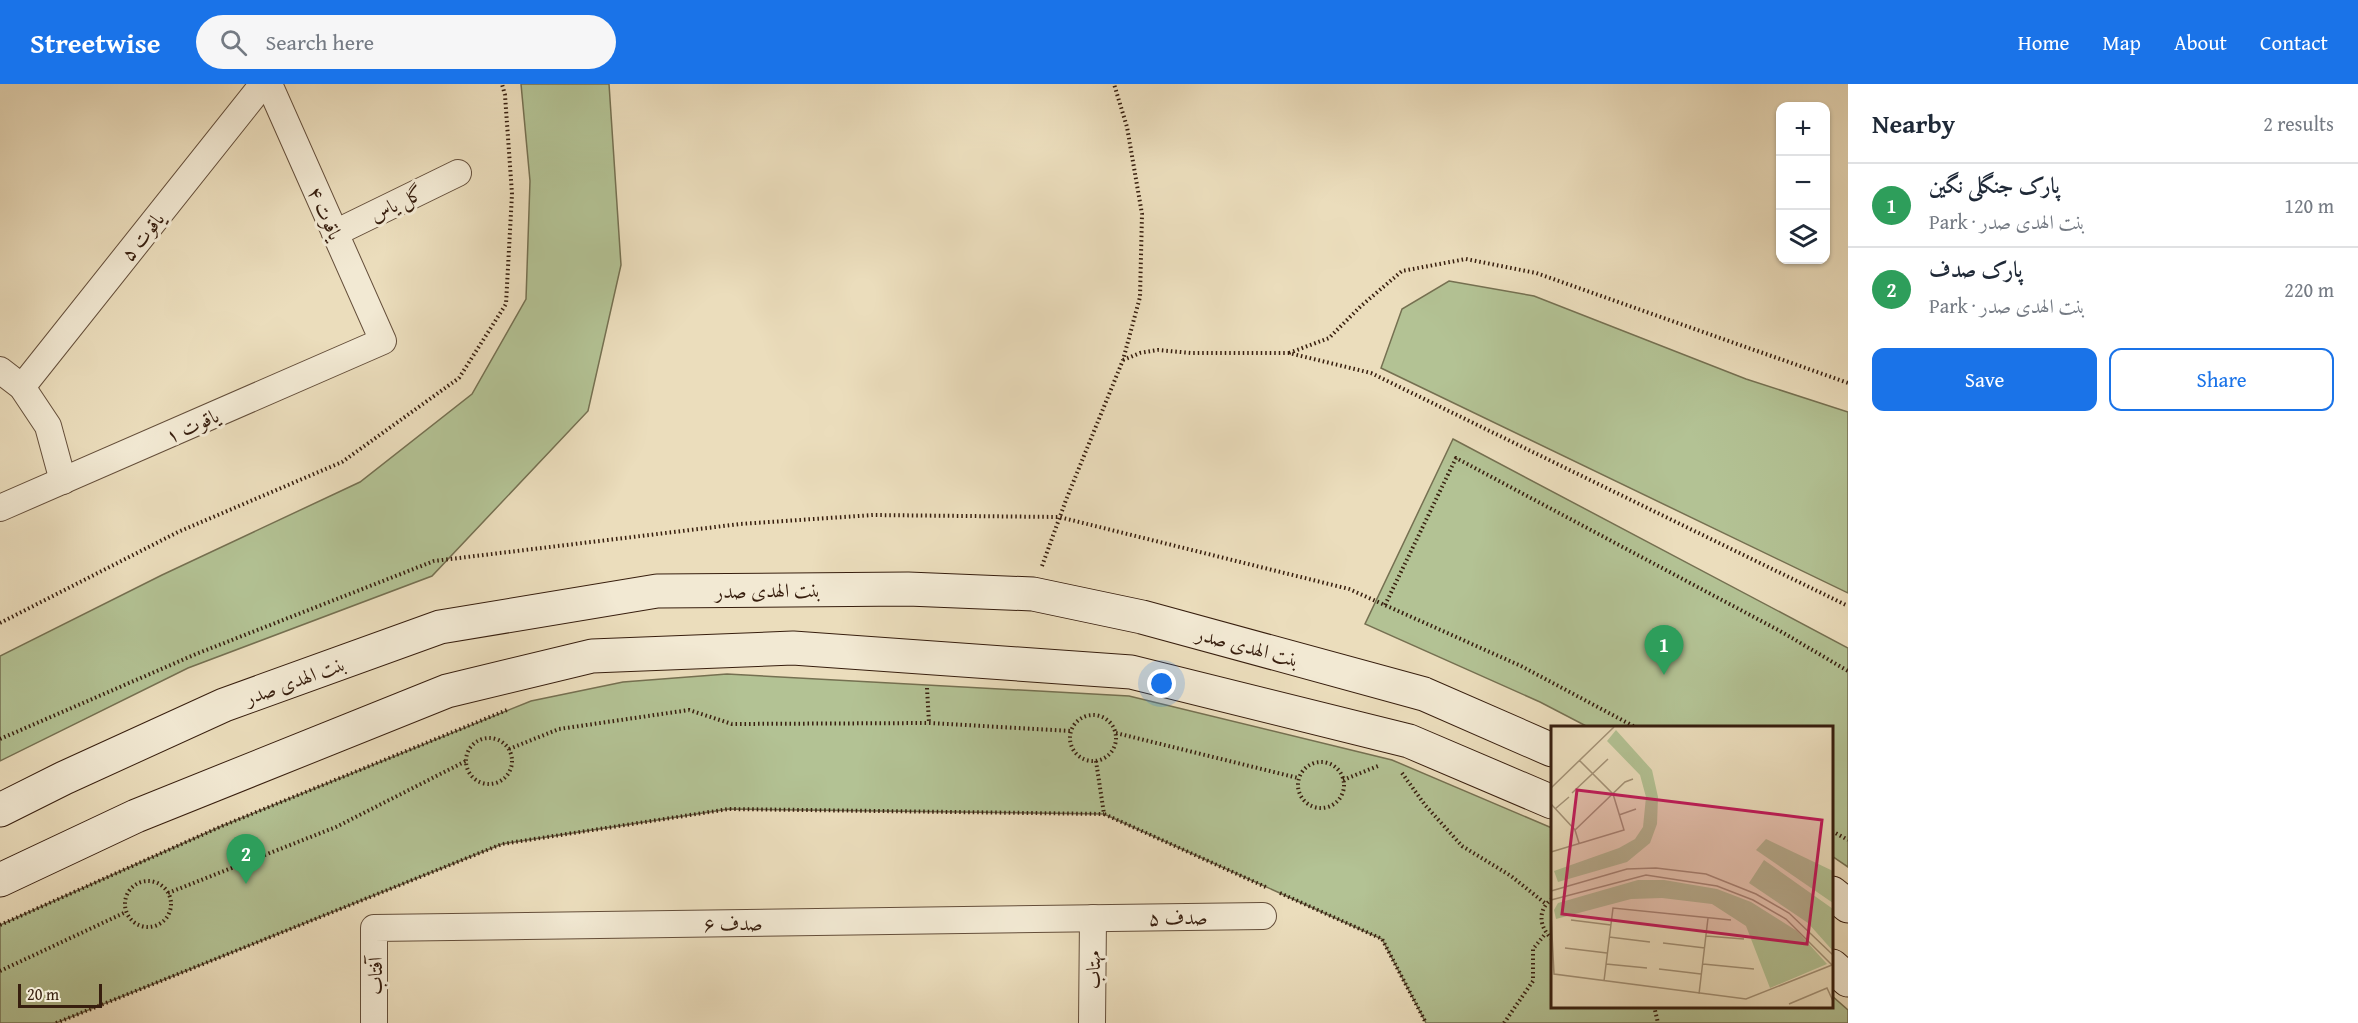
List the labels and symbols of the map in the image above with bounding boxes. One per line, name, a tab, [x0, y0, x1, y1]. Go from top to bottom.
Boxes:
street label: گل یاس	[364, 178, 428, 228]
street label: یاقوت ۴	[301, 182, 351, 245]
street label: یاقوت ۵	[113, 204, 172, 267]
street label: یاقوت ۱	[161, 400, 224, 450]
street label: بنت الهدی صدر	[713, 575, 821, 605]
street label: بنت الهدی صدر	[1191, 618, 1303, 674]
pin: 1	[1644, 626, 1684, 675]
street label: بنت الهدی صدر	[238, 648, 350, 712]
your location	[1147, 669, 1176, 698]
inset map	[1551, 726, 1833, 1008]
pin: 2	[226, 834, 266, 884]
street label: صدف ۵	[1148, 902, 1208, 932]
street label: صدف ۶	[703, 908, 763, 938]
street label: مهتاب	[1078, 950, 1107, 989]
street label: آفتاب	[360, 954, 389, 995]
scale bar	[18, 981, 102, 1008]

